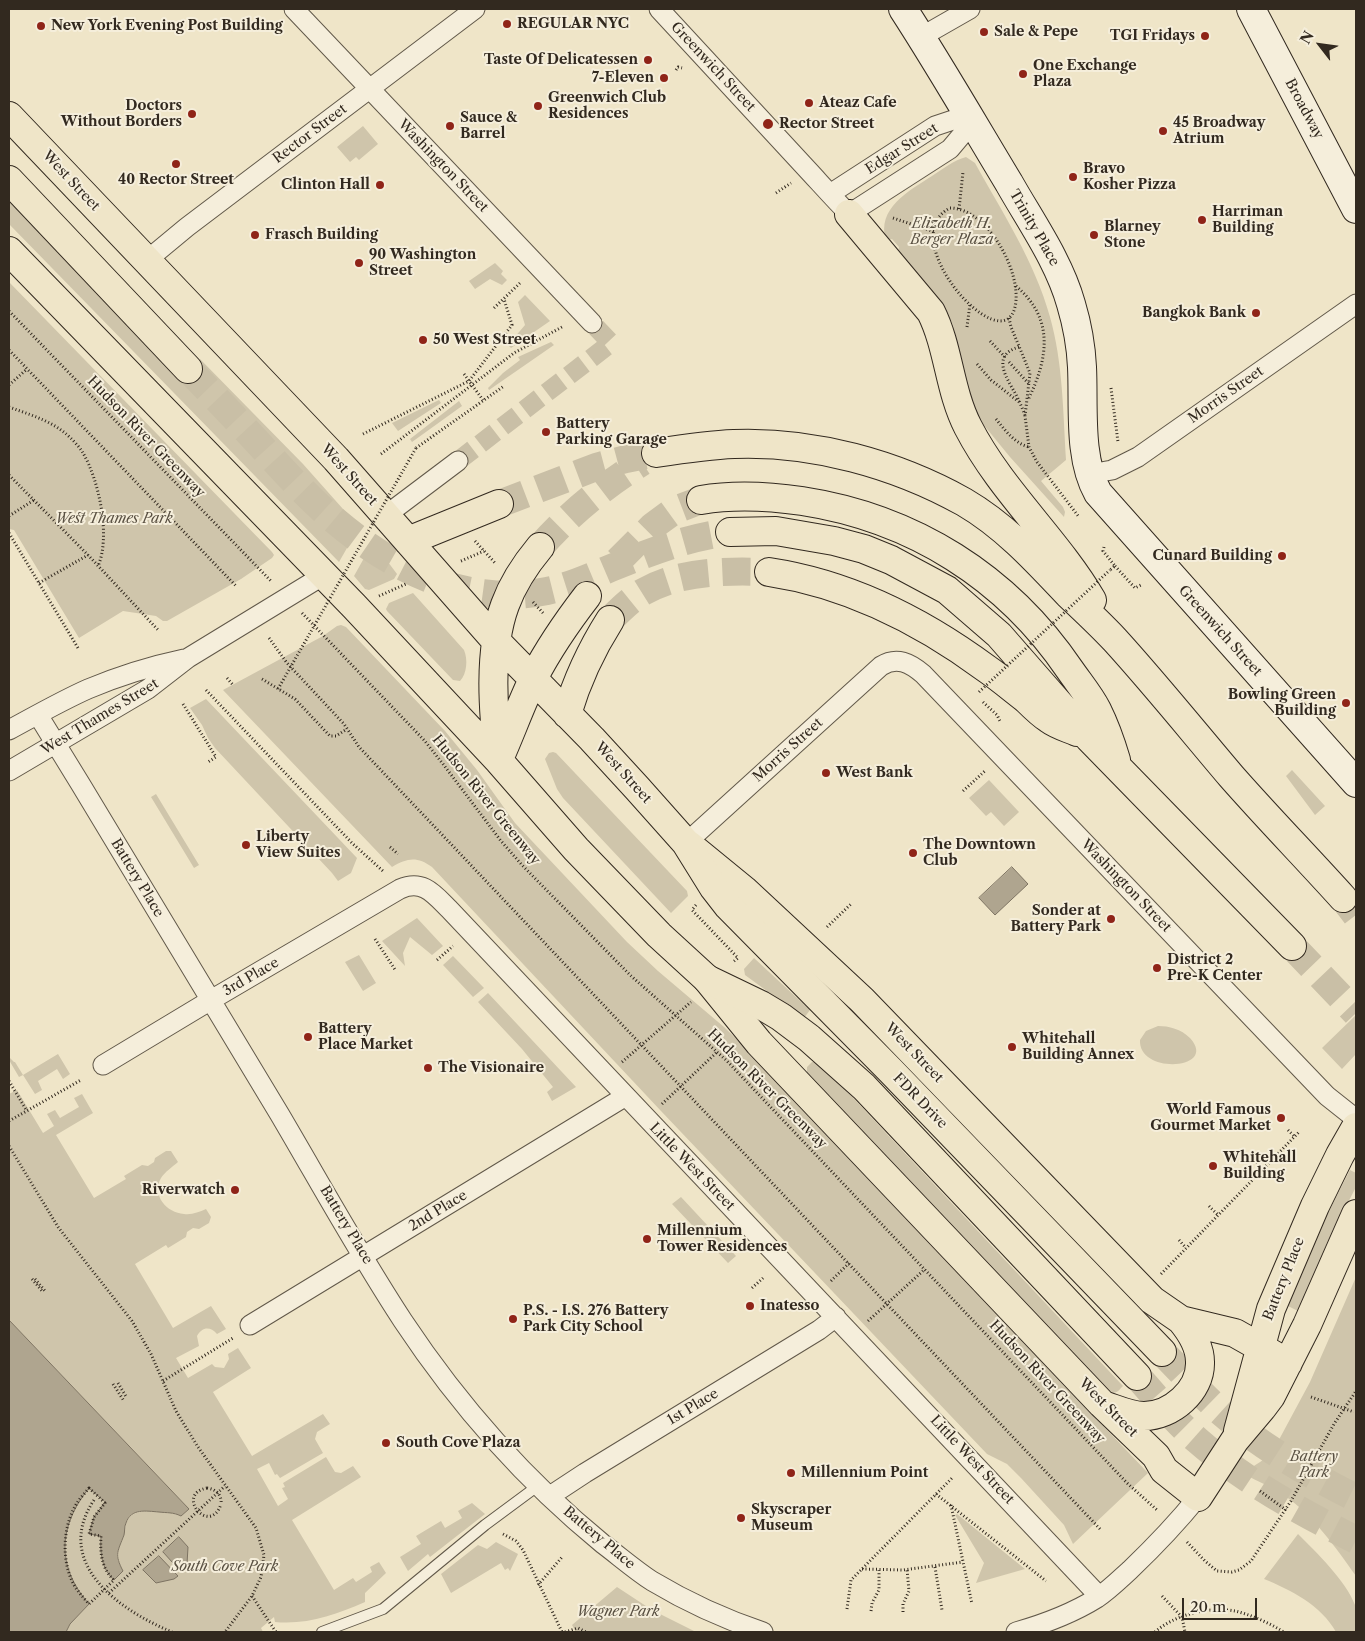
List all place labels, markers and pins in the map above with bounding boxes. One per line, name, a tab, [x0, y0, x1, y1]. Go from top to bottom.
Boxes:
place label: REGULAR NYC	[517, 16, 629, 32]
place label: New York Evening Post Building	[51, 18, 283, 34]
marker: REGULAR NYC	[501, 18, 513, 30]
marker: New York Evening Post Building	[35, 20, 47, 32]
place label: Sale & Pepe	[994, 24, 1078, 40]
marker: Sale & Pepe	[978, 26, 990, 38]
place label: TGI Fridays	[1110, 28, 1195, 44]
marker: TGI Fridays	[1199, 30, 1211, 42]
place label: Taste Of Delicatessen	[484, 52, 638, 68]
marker: Taste Of Delicatessen	[642, 54, 654, 66]
place label: One Exchange Plaza	[1033, 58, 1137, 90]
marker: One Exchange Plaza	[1017, 68, 1029, 80]
place label: 7-Eleven	[592, 70, 654, 86]
marker: 7-Eleven	[658, 72, 670, 84]
place label: Greenwich Club Residences	[548, 90, 666, 122]
place label: Ateaz Cafe	[819, 95, 897, 111]
marker: Ateaz Cafe	[803, 97, 815, 109]
place label: Doctors Without Borders	[61, 98, 182, 130]
marker: Greenwich Club Residences	[532, 100, 544, 112]
marker: Doctors Without Borders	[186, 108, 198, 120]
place label: Sauce & Barrel	[460, 110, 517, 142]
place label: 45 Broadway Atrium	[1173, 115, 1265, 148]
place label: Rector Street	[779, 116, 874, 132]
marker: Rector Street	[761, 117, 775, 131]
marker: Sauce & Barrel	[444, 120, 456, 132]
marker: 45 Broadway Atrium	[1157, 125, 1169, 137]
marker: 40 Rector Street	[170, 158, 182, 170]
place label: Bravo Kosher Pizza	[1083, 161, 1176, 193]
marker: Bravo Kosher Pizza	[1067, 171, 1079, 183]
place label: 40 Rector Street	[118, 172, 234, 188]
place label: Clinton Hall	[281, 177, 370, 193]
marker: Clinton Hall	[374, 179, 386, 191]
place label: Harriman Building	[1212, 204, 1283, 236]
marker: Harriman Building	[1196, 214, 1208, 226]
place label: Blarney Stone	[1104, 219, 1160, 252]
place label: Frasch Building	[265, 227, 378, 243]
marker: Frasch Building	[249, 229, 261, 241]
marker: Blarney Stone	[1088, 229, 1100, 241]
place label: 90 Washington Street	[369, 247, 476, 280]
marker: 90 Washington Street	[353, 257, 365, 269]
place label: Bangkok Bank	[1142, 305, 1246, 321]
marker: Bangkok Bank	[1250, 307, 1262, 319]
place label: 50 West Street	[433, 332, 536, 348]
marker: 50 West Street	[417, 334, 429, 346]
place label: Battery Parking Garage	[556, 416, 667, 448]
marker: Battery Parking Garage	[540, 426, 552, 438]
place label: Cunard Building	[1153, 548, 1272, 564]
marker: Cunard Building	[1276, 550, 1288, 562]
place label: Bowling Green Building	[1228, 687, 1336, 720]
marker: Bowling Green Building	[1340, 697, 1352, 709]
place label: West Bank	[836, 765, 913, 781]
marker: West Bank	[820, 767, 832, 779]
place label: Liberty View Suites	[256, 829, 340, 862]
place label: The Downtown Club	[923, 837, 1036, 870]
marker: Liberty View Suites	[240, 839, 252, 851]
marker: The Downtown Club	[907, 847, 919, 859]
place label: Sonder at Battery Park	[1010, 903, 1101, 936]
marker: Sonder at Battery Park	[1105, 913, 1117, 925]
place label: District 2 Pre-K Center	[1167, 952, 1262, 984]
marker: District 2 Pre-K Center	[1151, 962, 1163, 974]
place label: Battery Place Market	[318, 1021, 413, 1054]
marker: Battery Place Market	[302, 1031, 314, 1043]
place label: Whitehall Building Annex	[1022, 1031, 1134, 1064]
marker: Whitehall Building Annex	[1006, 1041, 1018, 1053]
place label: The Visionaire	[438, 1060, 544, 1076]
marker: The Visionaire	[422, 1062, 434, 1074]
place label: World Famous Gourmet Market	[1150, 1102, 1271, 1134]
marker: World Famous Gourmet Market	[1275, 1112, 1287, 1124]
place label: Whitehall Building	[1223, 1150, 1296, 1182]
marker: Whitehall Building	[1207, 1160, 1219, 1172]
place label: Riverwatch	[142, 1182, 225, 1198]
marker: Riverwatch	[229, 1184, 241, 1196]
place label: Millennium Tower Residences	[657, 1223, 787, 1256]
marker: Millennium Tower Residences	[641, 1233, 653, 1245]
place label: Inatesso	[760, 1298, 819, 1314]
marker: Inatesso	[744, 1300, 756, 1312]
place label: P.S. - I.S. 276 Battery Park City School	[523, 1303, 668, 1335]
marker: P.S. - I.S. 276 Battery Park City School	[507, 1313, 519, 1325]
place label: South Cove Plaza	[396, 1435, 521, 1451]
marker: South Cove Plaza	[380, 1437, 392, 1449]
place label: Millennium Point	[801, 1465, 928, 1481]
marker: Millennium Point	[785, 1467, 797, 1479]
place label: Skyscraper Museum	[751, 1502, 831, 1534]
marker: Skyscraper Museum	[735, 1512, 747, 1524]

